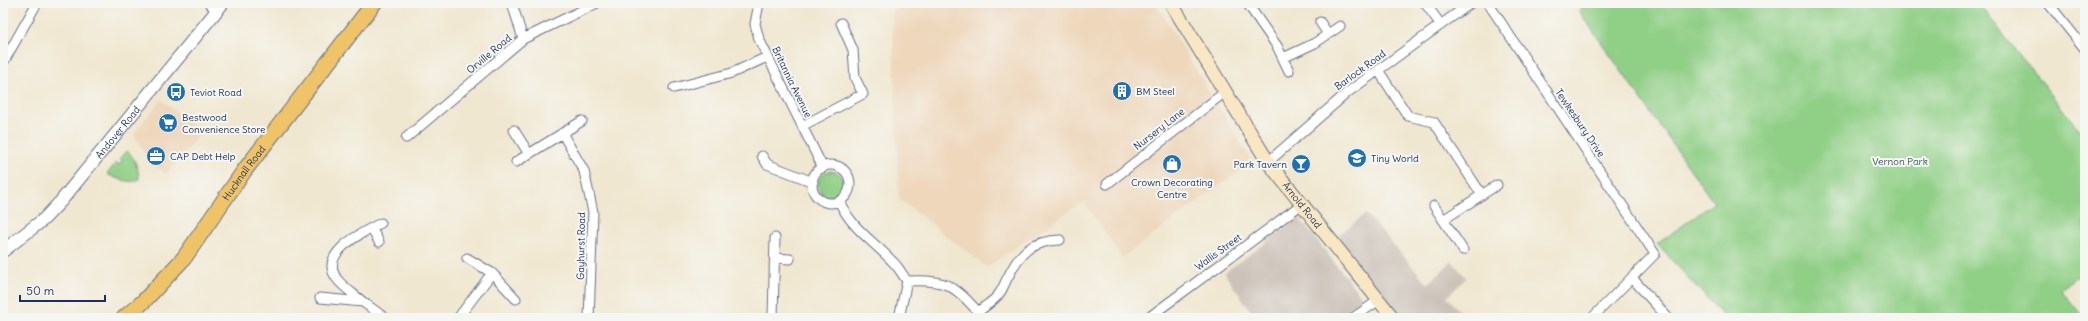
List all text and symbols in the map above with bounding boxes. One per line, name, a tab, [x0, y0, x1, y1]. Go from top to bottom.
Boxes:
street label: Orville Road	[464, 31, 514, 77]
street label: Britannia Avenue	[769, 44, 815, 120]
street label: Barlock Road	[1332, 47, 1388, 93]
building icon: BM Steel	[1111, 80, 1133, 102]
bus stop icon: Teviot Road	[165, 81, 187, 103]
place label: BM Steel	[1136, 85, 1175, 98]
place label: Teviot Road	[190, 86, 242, 99]
street label: Tewkesbury Drive	[1552, 86, 1608, 160]
street label: Andover Road	[92, 103, 143, 161]
street label: Nursery Lane	[1131, 105, 1187, 153]
place label: Bestwood Convenience Store	[182, 111, 266, 136]
supermarket icon: Bestwood Convenience Store	[157, 112, 179, 134]
street label: Hucknall Road	[219, 143, 268, 203]
office icon: CAP Debt Help	[145, 145, 167, 167]
school or university icon: Tiny World	[1346, 147, 1368, 169]
place label: CAP Debt Help	[170, 150, 236, 163]
place label: Tiny World	[1371, 152, 1419, 165]
shop icon: Crown Decorating Centre	[1161, 153, 1183, 175]
bar icon: Park Tavern	[1290, 153, 1312, 175]
park label: Vernon Park	[1872, 155, 1928, 168]
place label: Park Tavern	[1234, 158, 1287, 171]
place label: Crown Decorating Centre	[1131, 176, 1213, 201]
street label: Arnold Road	[1280, 179, 1325, 231]
street label: Gayhurst Road	[574, 212, 588, 280]
street label: Wallis Street	[1192, 230, 1245, 273]
scale bar	[20, 277, 105, 303]
text: 50 m	[26, 283, 55, 298]

